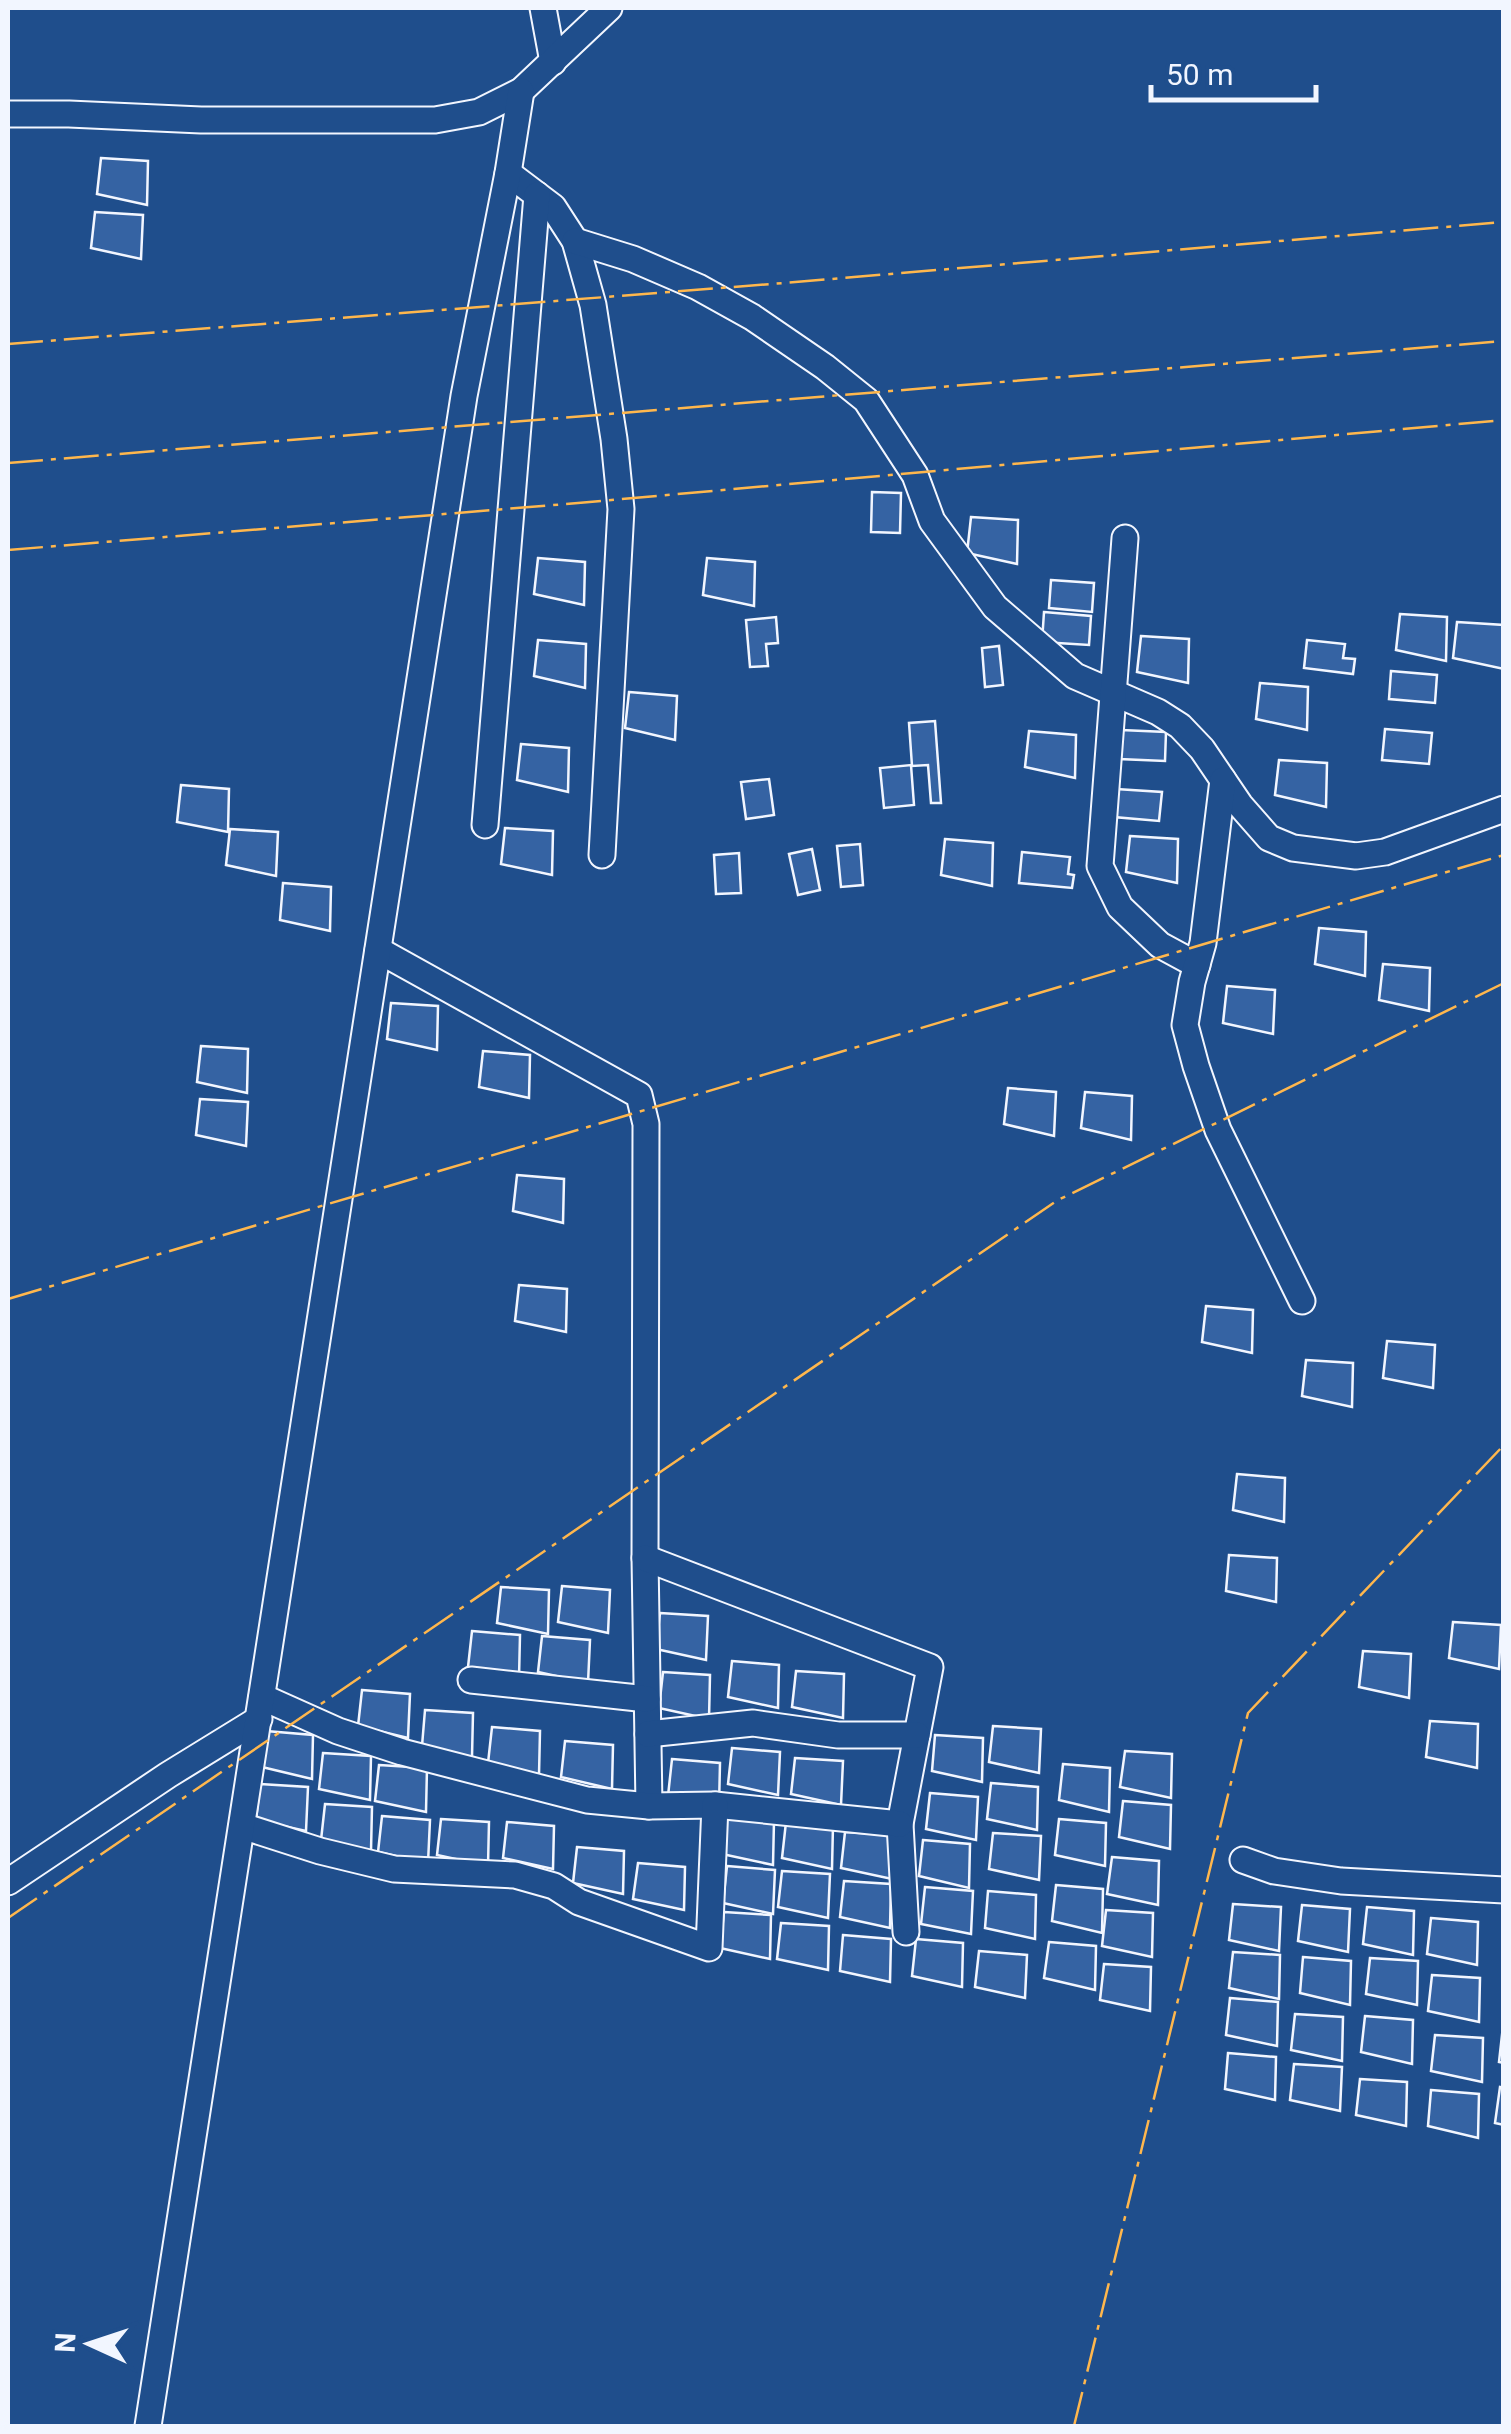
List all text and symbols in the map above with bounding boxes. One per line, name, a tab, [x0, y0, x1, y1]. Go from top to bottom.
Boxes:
scale bar	[1151, 40, 1316, 102]
text: 50 m	[1166, 57, 1233, 92]
north arrow	[40, 2294, 140, 2394]
text: N	[49, 2332, 83, 2353]

